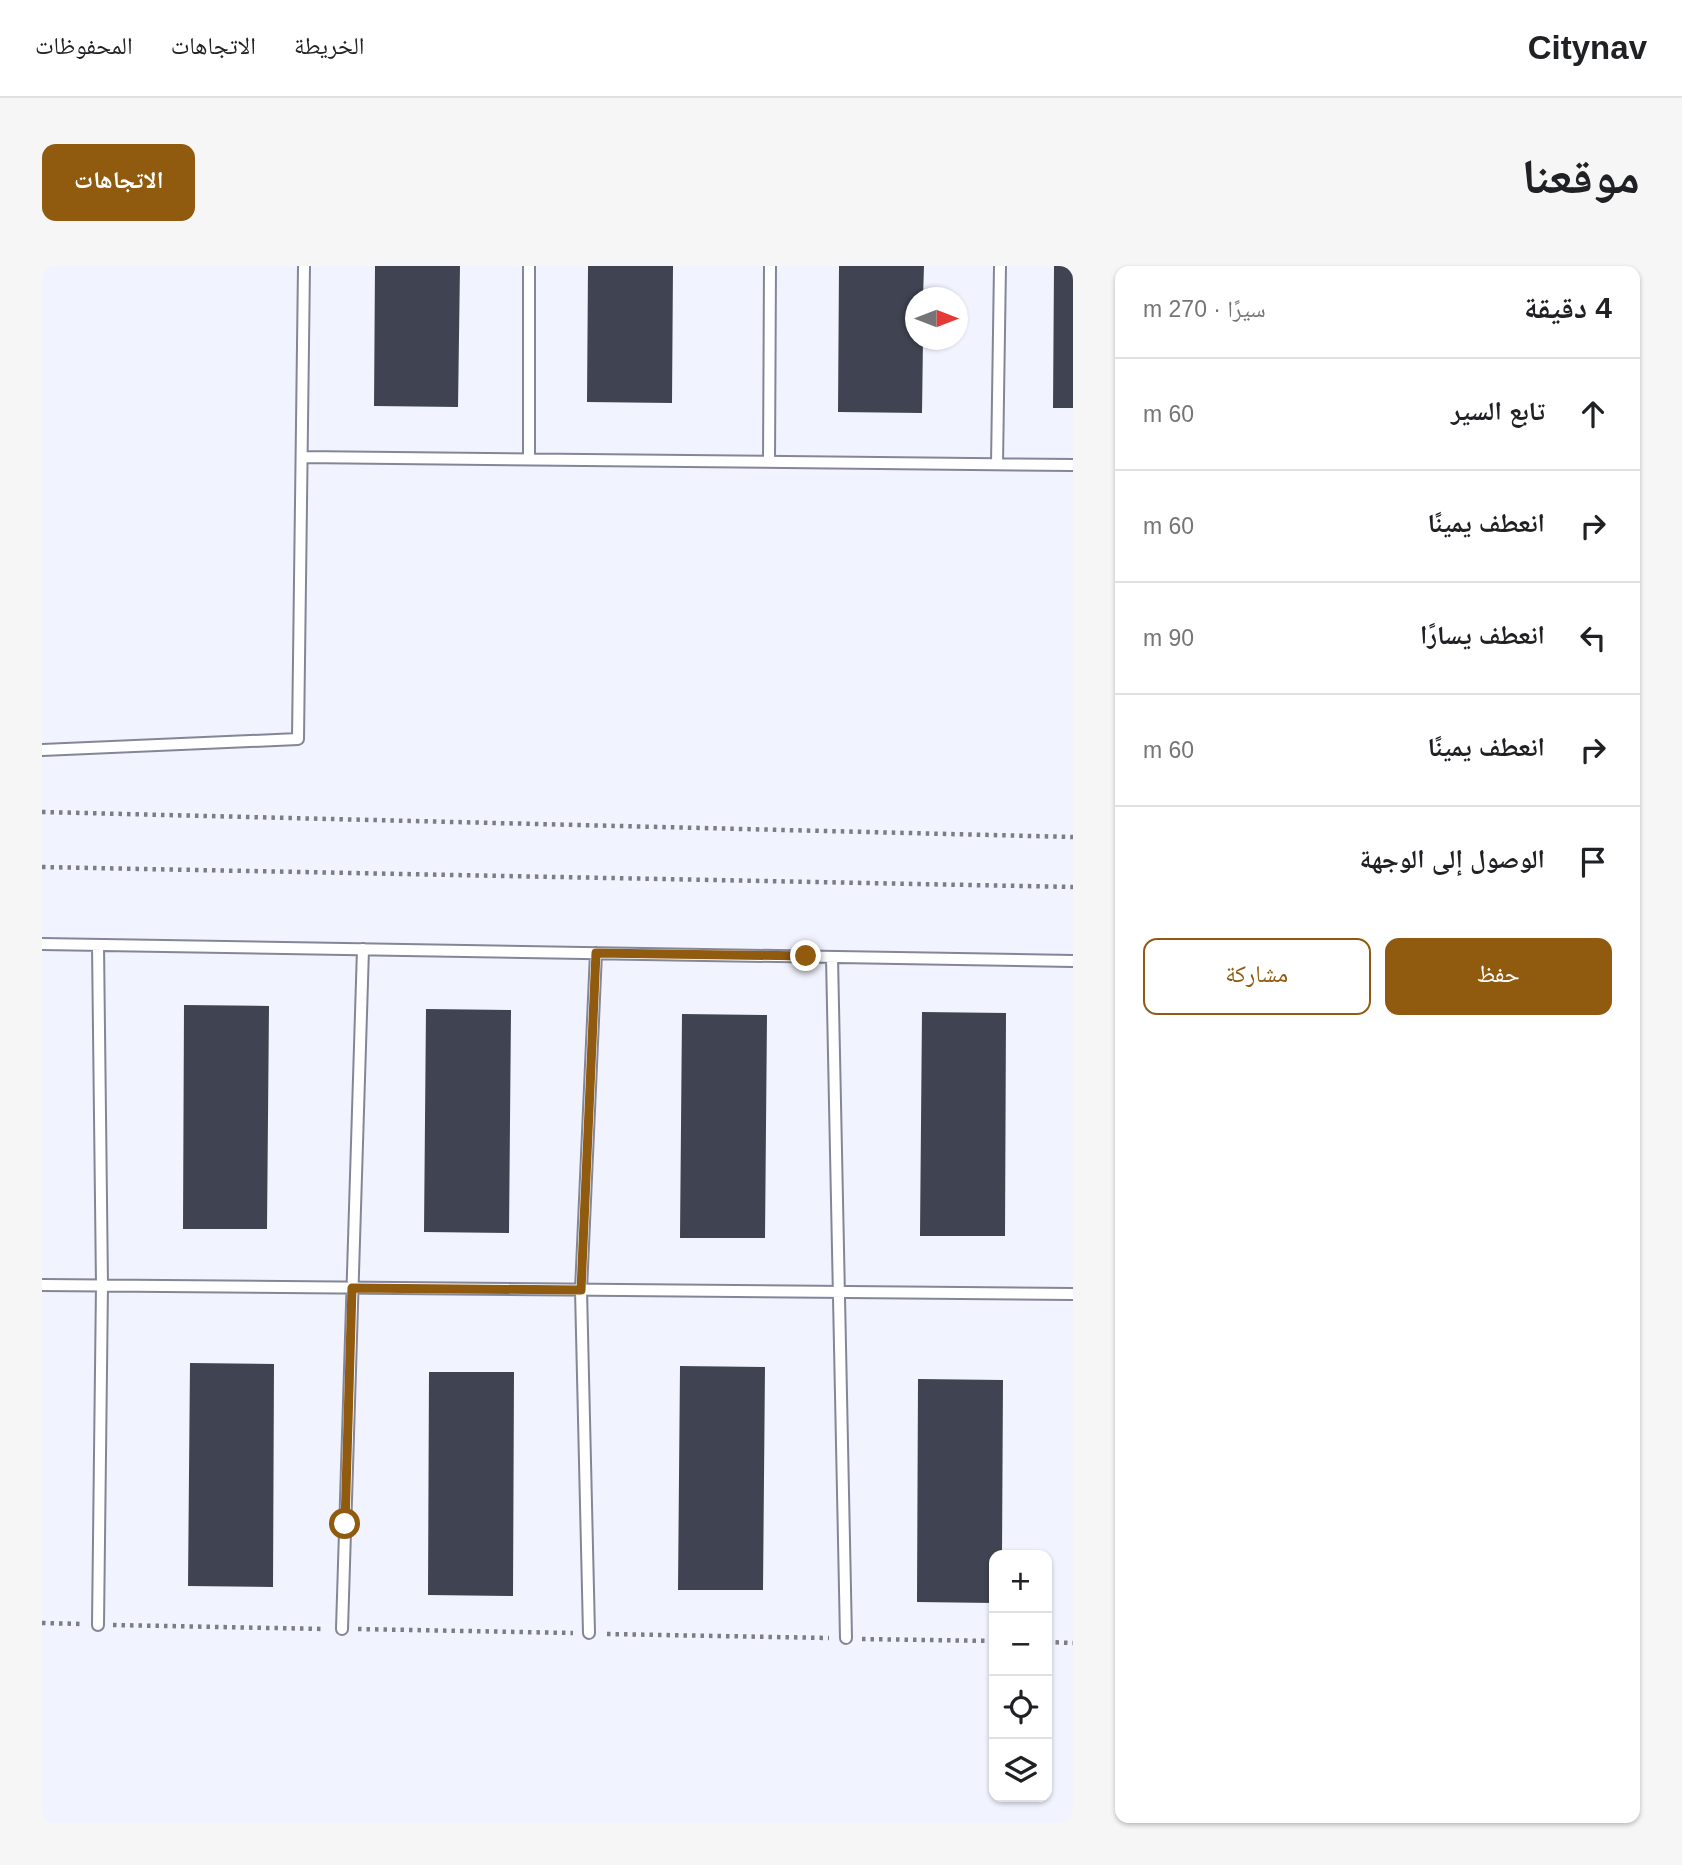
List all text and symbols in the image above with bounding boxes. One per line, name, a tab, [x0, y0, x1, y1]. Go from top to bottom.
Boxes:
text: Citynav	[1528, 29, 1647, 66]
text: المحفوظات	[35, 32, 133, 59]
text: الاتجاهات	[171, 32, 256, 59]
text: الخريطة	[294, 32, 365, 59]
button: الاتجاهات	[42, 144, 195, 221]
text: موقعنا	[1522, 149, 1640, 203]
north arrow	[905, 287, 968, 350]
text: 4 دقيقة	[1524, 291, 1612, 324]
text: سيرًا · 270 m	[1143, 296, 1266, 322]
icon: ahead	[1574, 395, 1612, 433]
text: تابع السير	[1451, 396, 1545, 426]
text: 60 m	[1143, 401, 1194, 427]
icon: right	[1574, 507, 1612, 545]
text: انعطف يمينًا	[1428, 508, 1545, 538]
text: 60 m	[1143, 513, 1194, 539]
icon: left	[1574, 619, 1612, 657]
text: انعطف يسارًا	[1420, 620, 1545, 650]
text: 90 m	[1143, 625, 1194, 651]
icon: right	[1574, 731, 1612, 769]
text: انعطف يمينًا	[1428, 732, 1545, 762]
text: 60 m	[1143, 737, 1194, 763]
icon: arrive	[1574, 843, 1612, 881]
text: الوصول إلى الوجهة	[1360, 844, 1545, 874]
button: مشاركة	[1143, 938, 1371, 1015]
button: حفظ	[1385, 938, 1612, 1015]
route end	[790, 940, 821, 971]
route start	[329, 1508, 360, 1539]
map controls	[989, 1550, 1052, 1802]
button: +	[989, 1550, 1052, 1613]
button: −	[989, 1613, 1052, 1676]
button: locate	[989, 1676, 1052, 1739]
button: layers	[989, 1739, 1052, 1802]

